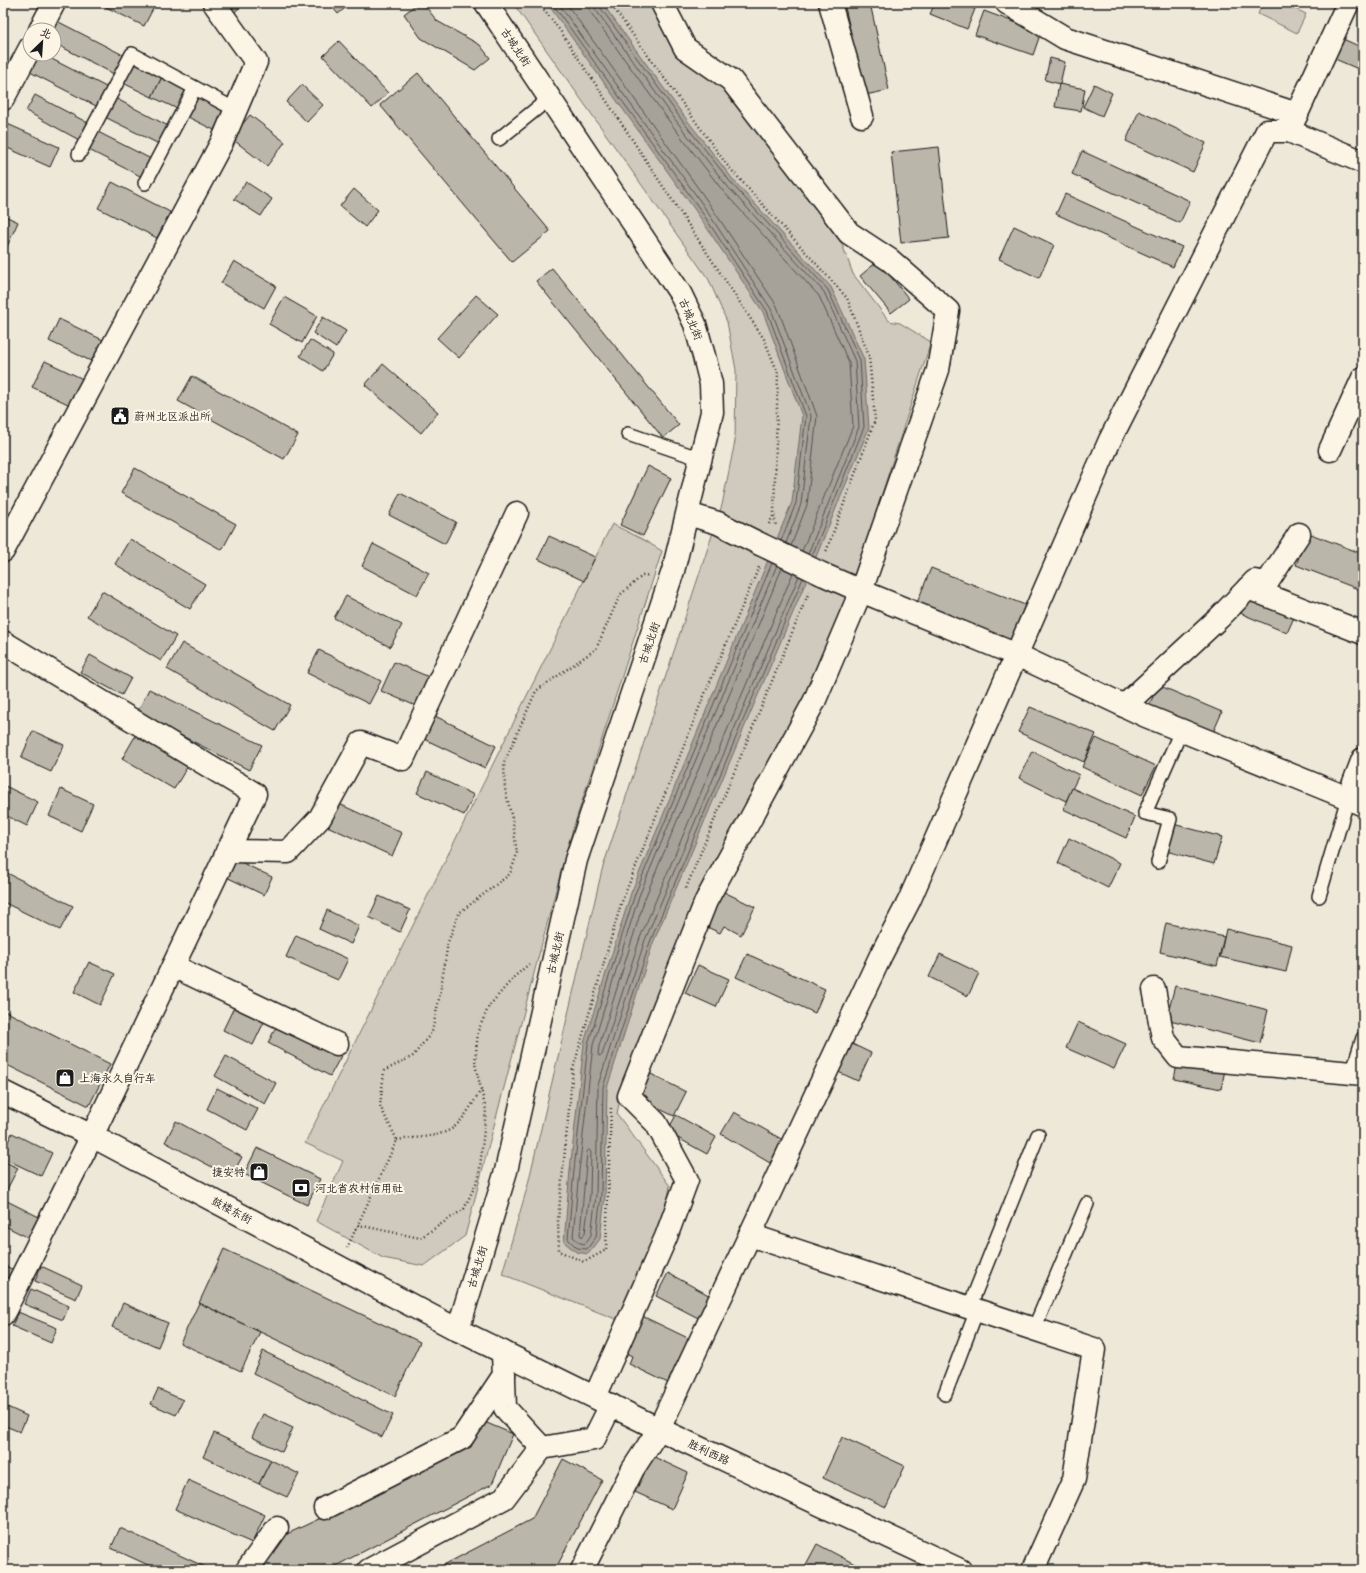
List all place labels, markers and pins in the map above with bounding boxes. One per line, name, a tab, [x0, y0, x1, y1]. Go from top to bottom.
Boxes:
public building icon: 蔚州北区派出所	[109, 405, 131, 427]
place label: 蔚州北区派出所	[134, 409, 211, 423]
shop icon: 上海永久自行车	[54, 1067, 76, 1089]
place label: 上海永久自行车	[79, 1071, 156, 1085]
shop icon: 捷安特	[248, 1161, 270, 1183]
place label: 捷安特	[212, 1165, 245, 1179]
bank icon: 河北省农村信用社	[290, 1177, 312, 1199]
place label: 河北省农村信用社	[315, 1181, 403, 1195]

